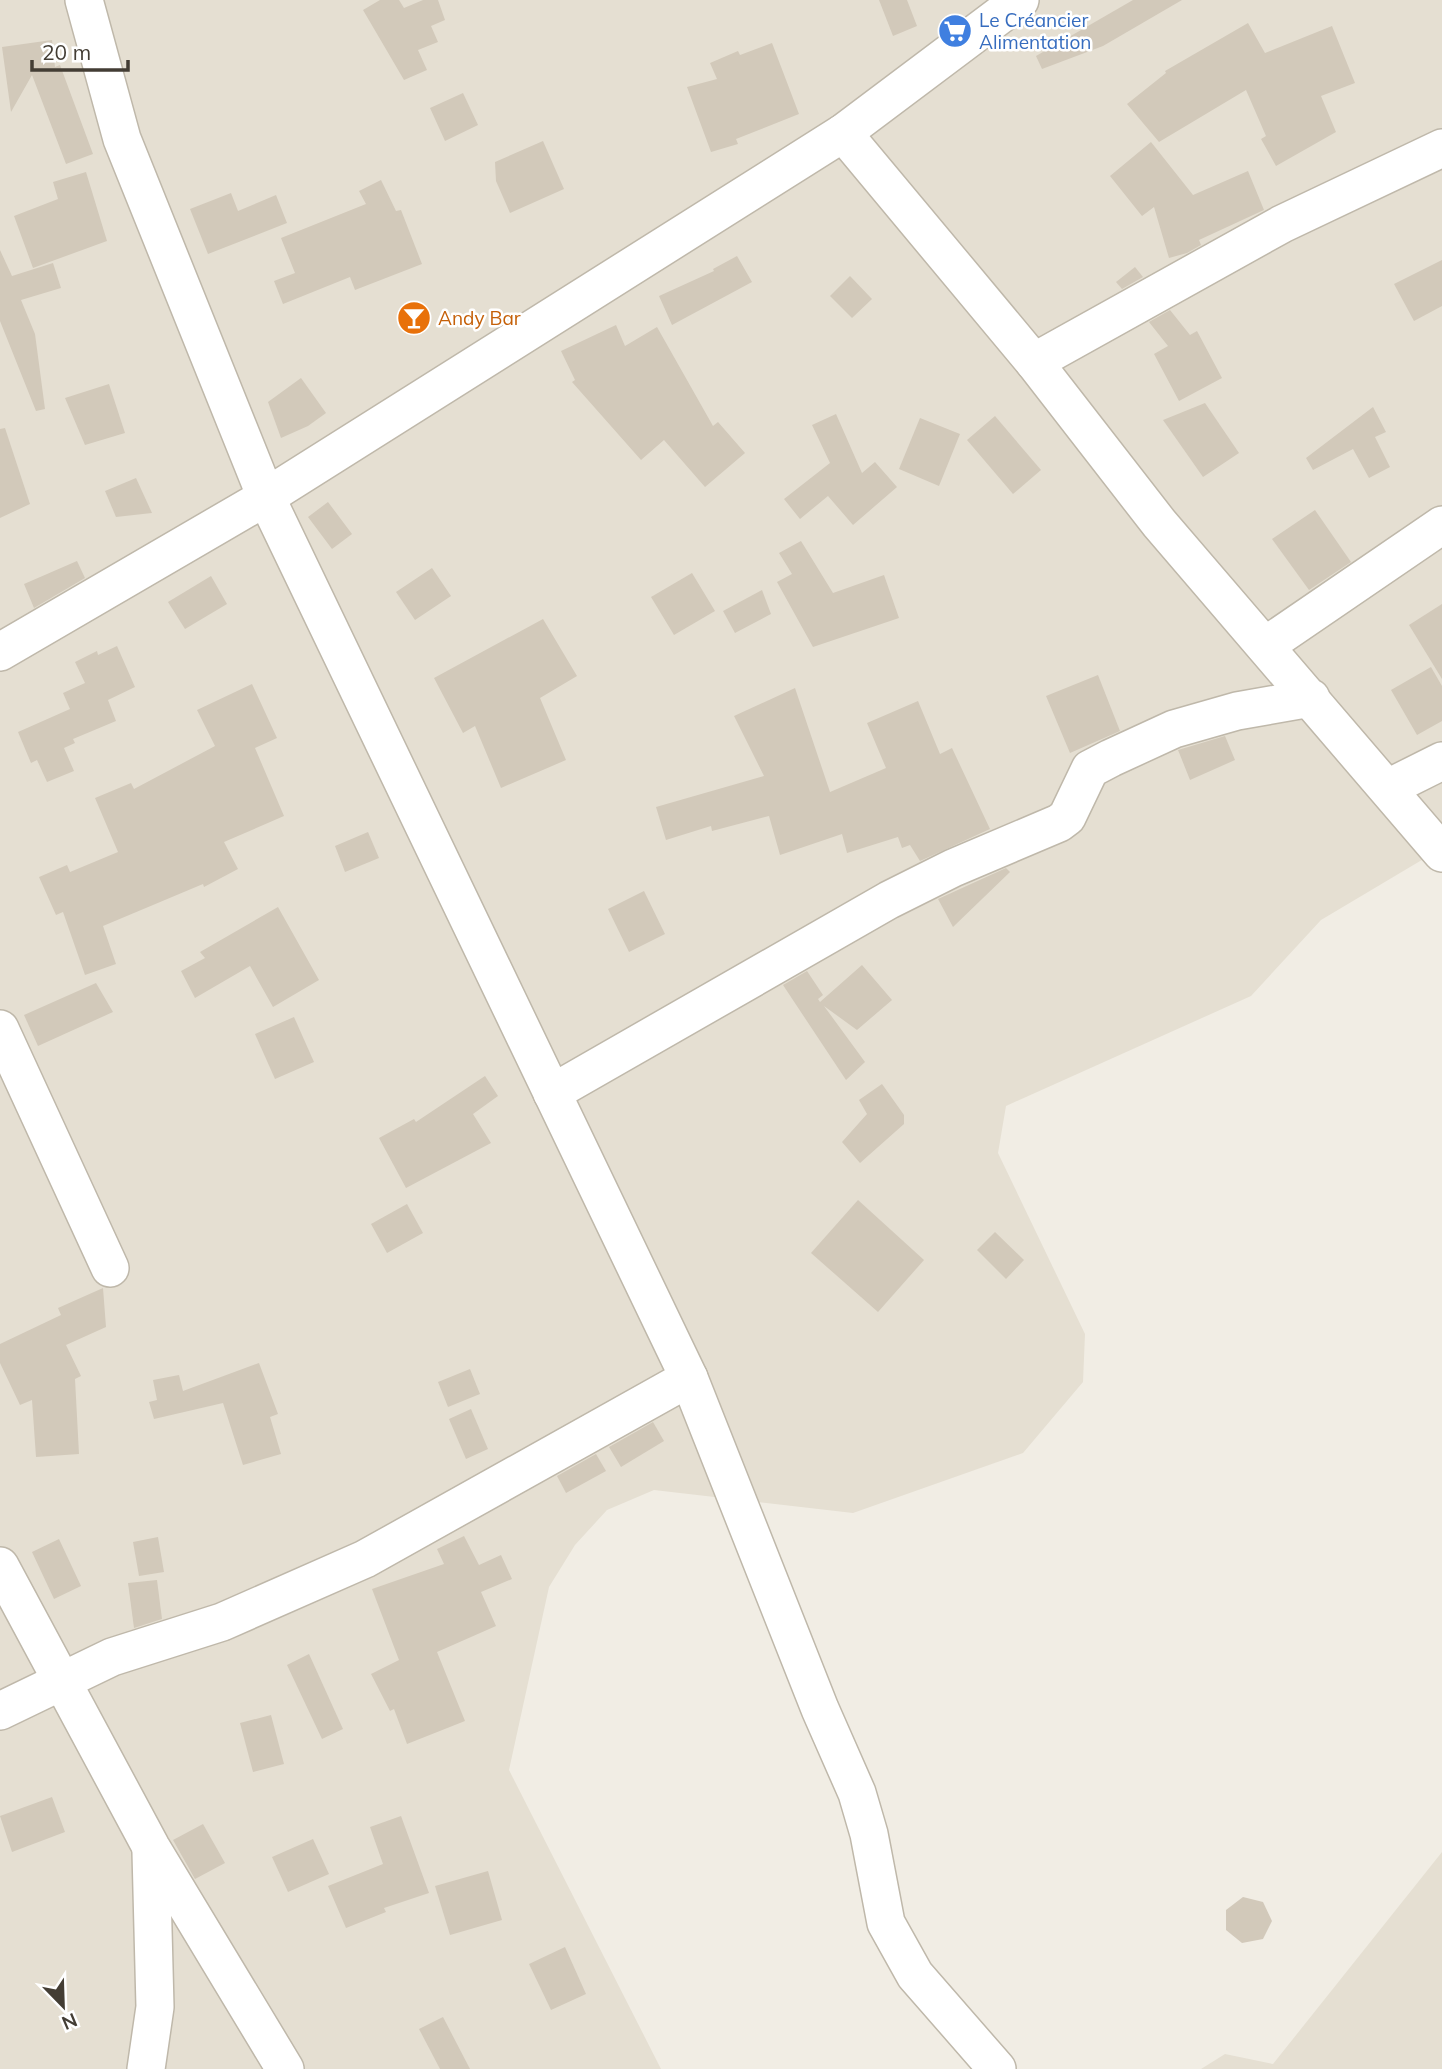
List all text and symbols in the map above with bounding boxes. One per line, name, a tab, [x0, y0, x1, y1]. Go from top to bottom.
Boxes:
place label: Le Créancier Alimentation	[979, 8, 1091, 54]
supermarket icon: Le Créancier Alimentation	[936, 12, 974, 50]
scale bar	[32, 28, 128, 72]
text: 20 m	[42, 39, 91, 65]
bar icon: Andy Bar	[395, 299, 433, 337]
place label: Andy Bar	[438, 306, 521, 330]
north arrow	[28, 1971, 98, 2041]
text: N	[58, 2008, 81, 2035]

